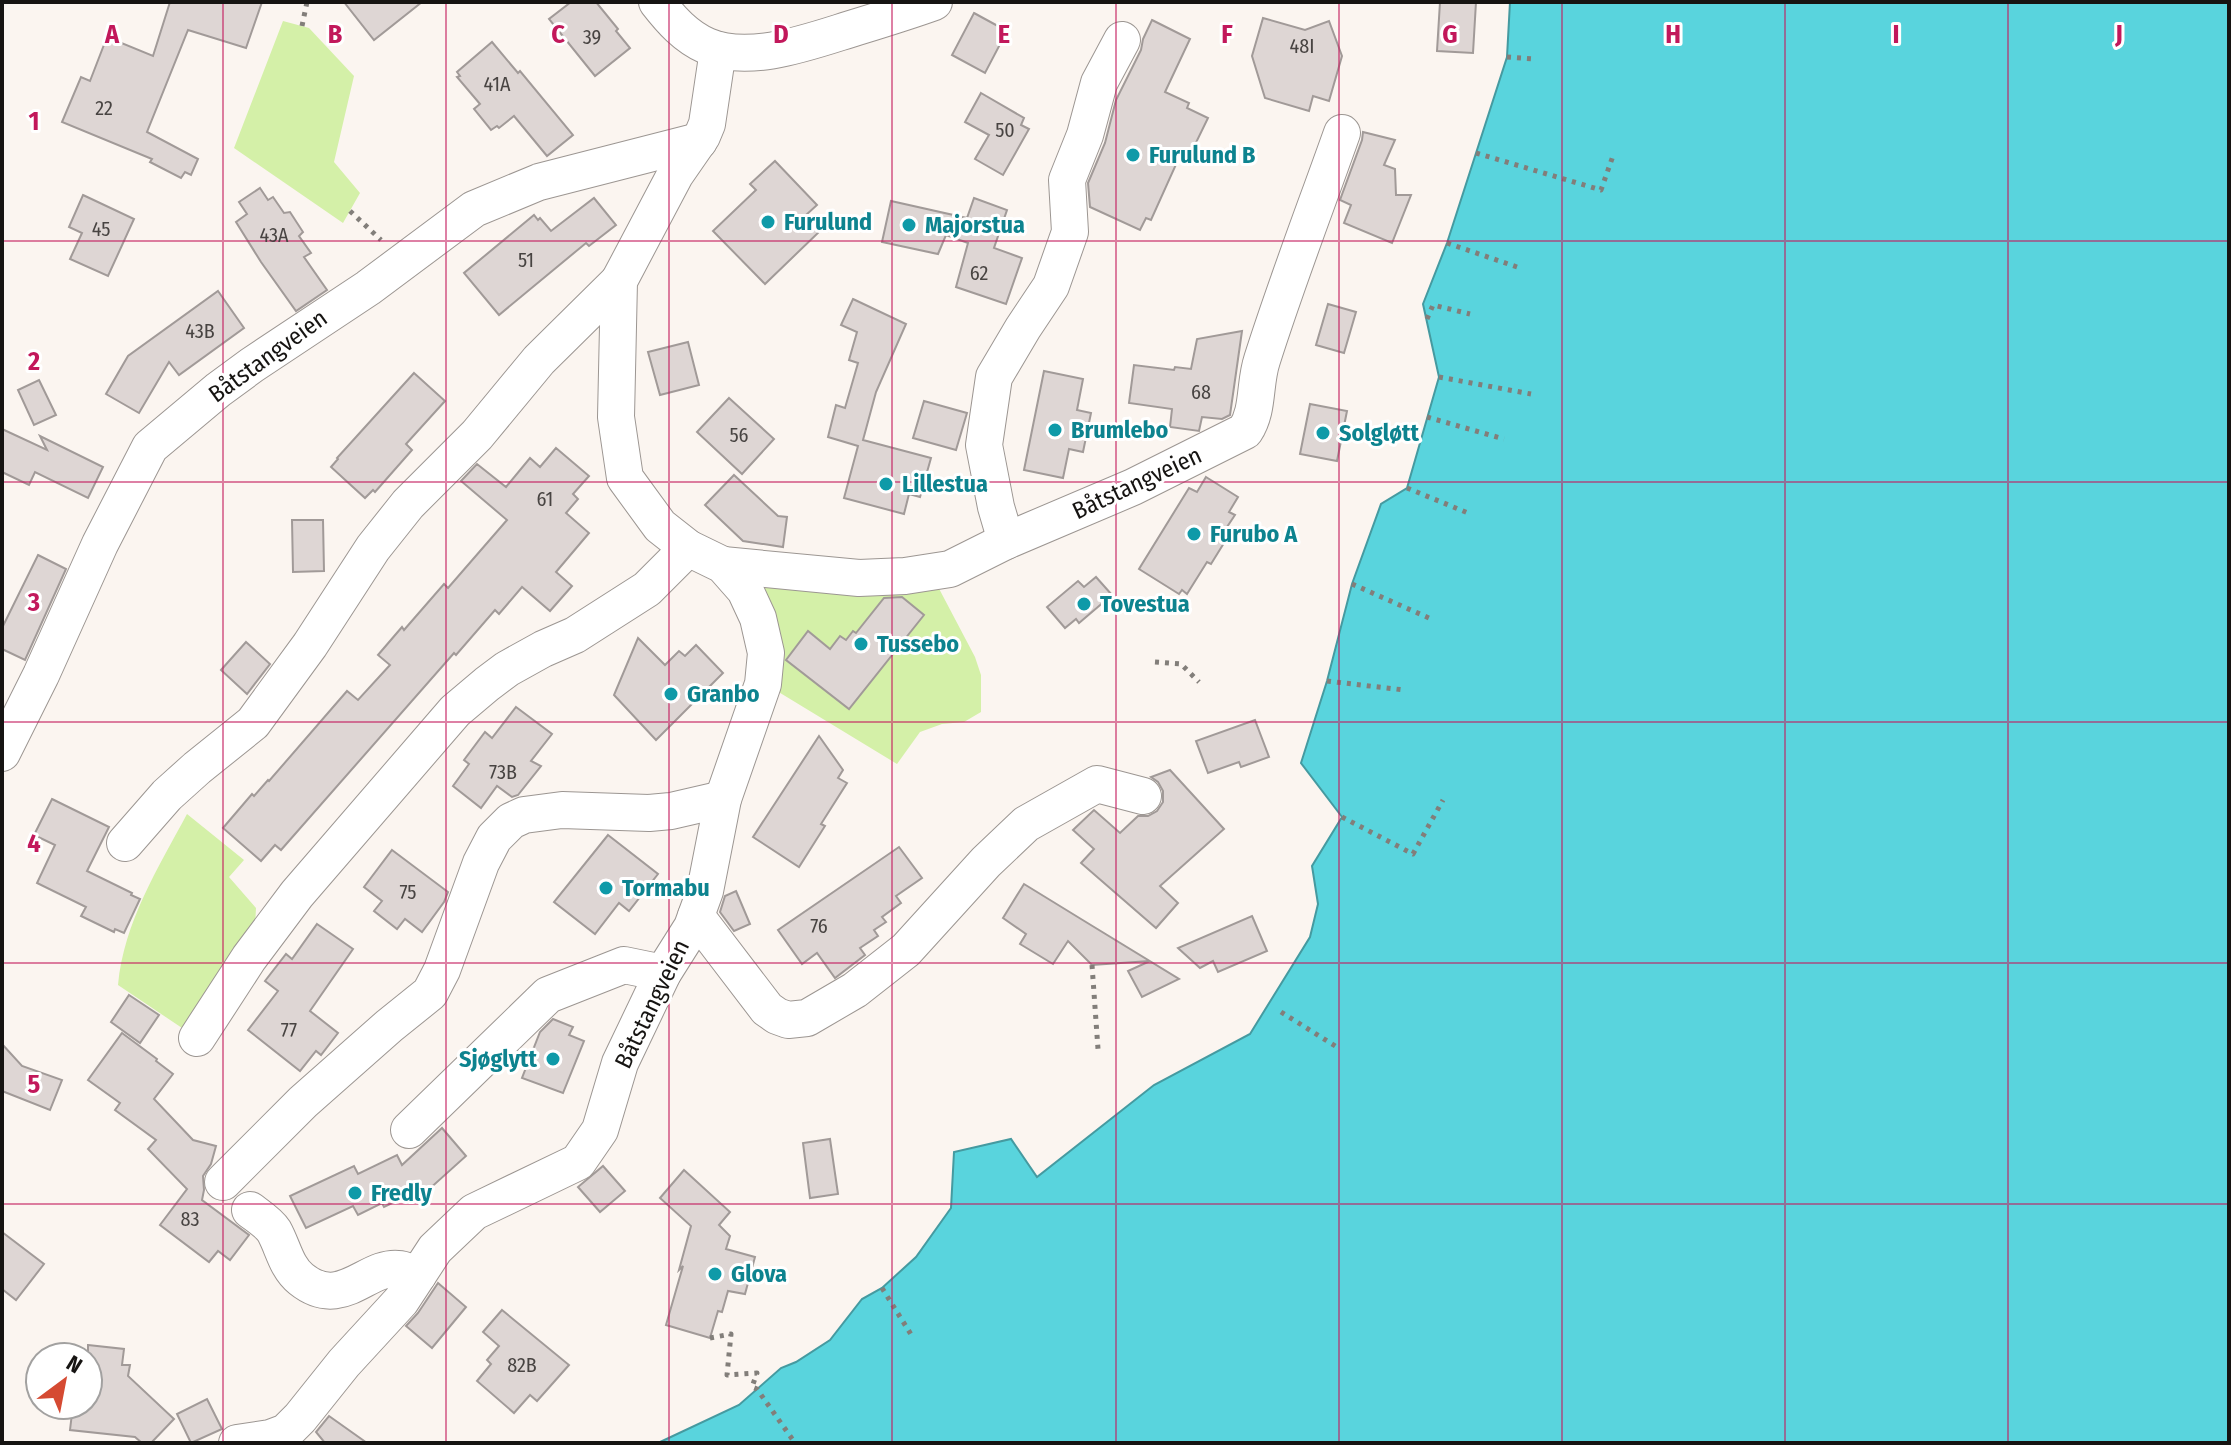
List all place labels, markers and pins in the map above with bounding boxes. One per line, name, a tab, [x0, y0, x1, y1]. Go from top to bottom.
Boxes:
place label: Furulund B	[1149, 141, 1256, 169]
marker: Furulund B	[1124, 146, 1142, 164]
place label: Furulund	[784, 208, 872, 236]
place label: Majorstua	[925, 211, 1025, 239]
marker: Furulund	[759, 213, 777, 231]
marker: Majorstua	[900, 216, 918, 234]
place label: Brumlebo	[1071, 416, 1169, 444]
place label: Solgløtt	[1339, 419, 1419, 447]
marker: Brumlebo	[1046, 421, 1064, 439]
marker: Solgløtt	[1314, 424, 1332, 442]
place label: Lillestua	[902, 470, 988, 498]
marker: Lillestua	[877, 475, 895, 493]
place label: Furubo A	[1210, 520, 1298, 548]
marker: Furubo A	[1185, 525, 1203, 543]
place label: Tovestua	[1100, 590, 1190, 618]
marker: Tovestua	[1075, 595, 1093, 613]
place label: Tussebo	[877, 630, 959, 658]
marker: Tussebo	[852, 635, 870, 653]
place label: Granbo	[687, 680, 760, 708]
marker: Granbo	[662, 685, 680, 703]
place label: Tormabu	[622, 874, 710, 902]
marker: Tormabu	[597, 879, 615, 897]
place label: Sjøglytt	[459, 1045, 538, 1073]
marker: Sjøglytt	[544, 1050, 562, 1068]
place label: Fredly	[371, 1179, 432, 1207]
marker: Fredly	[346, 1184, 364, 1202]
place label: Glova	[731, 1260, 787, 1288]
marker: Glova	[706, 1265, 724, 1283]

